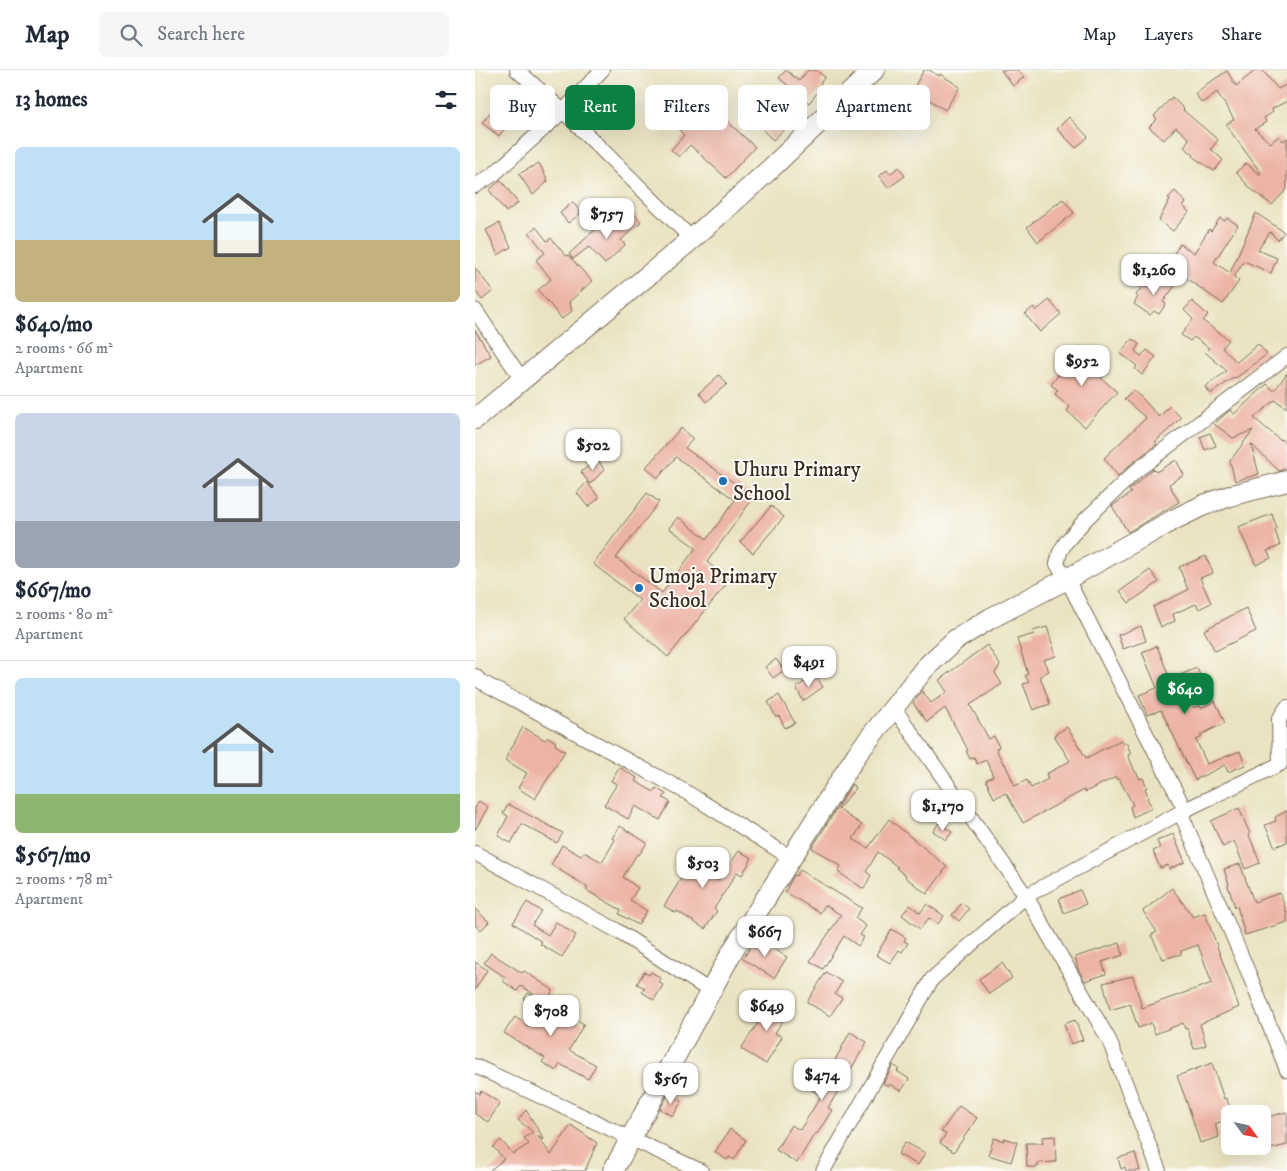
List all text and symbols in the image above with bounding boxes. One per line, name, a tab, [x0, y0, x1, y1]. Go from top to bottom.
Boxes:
search box	[99, 12, 449, 57]
text: Map	[25, 20, 69, 50]
icon: search	[117, 21, 145, 49]
text: Search here	[157, 23, 245, 46]
text: Map	[1083, 24, 1116, 46]
text: Layers	[1144, 24, 1193, 46]
text: Share	[1221, 24, 1262, 46]
chip: Buy	[490, 85, 555, 130]
chip: Rent	[565, 85, 635, 130]
chip: Filters	[645, 85, 728, 130]
chip: New	[738, 85, 807, 130]
chip: Apartment	[817, 85, 930, 130]
icon: filters	[432, 86, 460, 114]
text: 13 homes	[15, 87, 88, 113]
icon: home	[193, 180, 283, 270]
pin: $757	[577, 198, 637, 240]
text: $757	[590, 204, 624, 224]
pin: $1,260	[1113, 254, 1195, 296]
text: $1,260	[1132, 260, 1176, 280]
text: $640/mo	[15, 312, 92, 338]
text: 2 rooms · 66 m²	[15, 338, 113, 358]
pin: $952	[1052, 344, 1112, 387]
text: $952	[1066, 351, 1098, 371]
text: Apartment	[15, 358, 83, 378]
pin: $502	[563, 428, 623, 471]
text: $502	[576, 435, 610, 455]
icon: home	[193, 445, 283, 535]
place label: Uhuru Primary School	[733, 457, 862, 507]
marker: Uhuru Primary School	[717, 475, 729, 487]
place label: Umoja Primary School	[649, 564, 778, 614]
text: $667/mo	[15, 578, 91, 604]
marker: Umoja Primary School	[633, 582, 645, 594]
text: 2 rooms · 80 m²	[15, 604, 113, 624]
text: Apartment	[15, 624, 83, 644]
pin: $491	[779, 646, 839, 688]
text: $491	[793, 652, 825, 672]
pin: $640	[1155, 672, 1215, 715]
text: $640	[1168, 679, 1202, 699]
icon: home	[193, 710, 283, 800]
pin: $1,170	[902, 790, 984, 832]
text: $1,170	[922, 796, 964, 816]
text: $567/mo	[15, 843, 90, 869]
pin: $503	[673, 846, 733, 889]
text: $503	[687, 853, 719, 873]
text: 2 rooms · 78 m²	[15, 869, 112, 889]
text: Apartment	[15, 889, 83, 909]
pin: $667	[735, 916, 795, 958]
text: $667	[748, 922, 782, 942]
pin: $649	[737, 990, 797, 1032]
pin: $708	[521, 994, 581, 1037]
text: $649	[750, 996, 784, 1016]
text: $708	[534, 1001, 568, 1021]
pin: $474	[792, 1058, 852, 1101]
pin: $567	[641, 1062, 701, 1105]
text: $474	[805, 1065, 839, 1085]
text: $567	[654, 1069, 688, 1089]
north arrow	[1221, 1105, 1271, 1155]
map controls	[1221, 1105, 1271, 1155]

